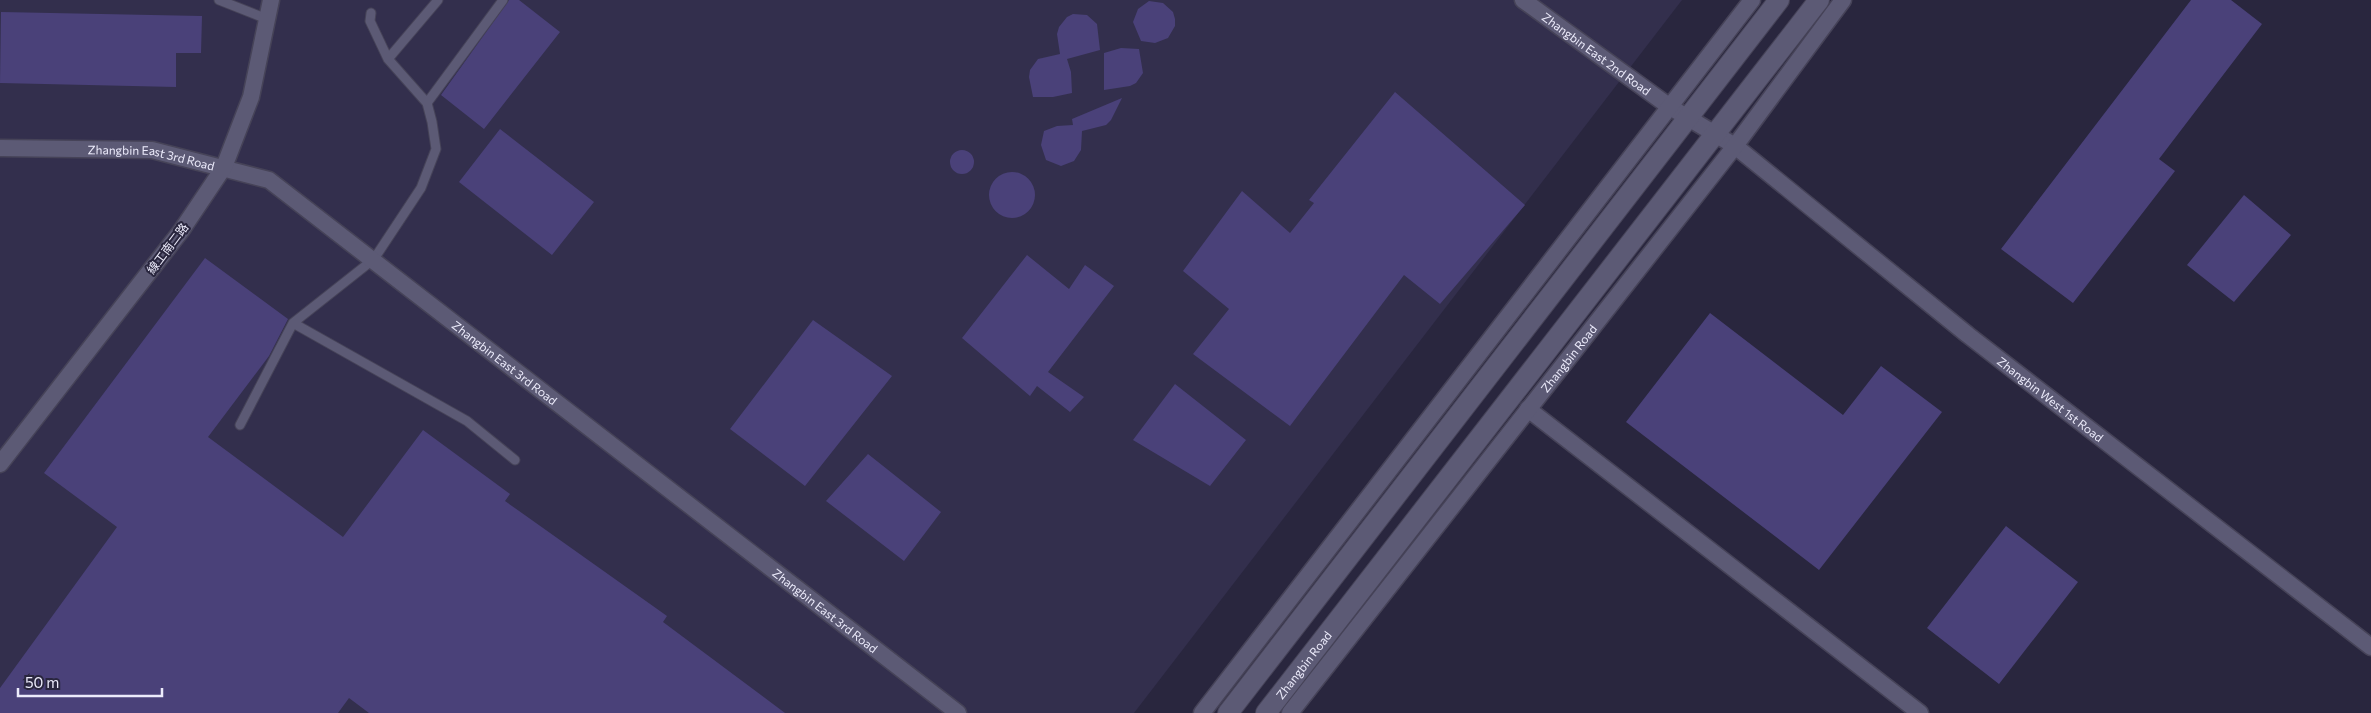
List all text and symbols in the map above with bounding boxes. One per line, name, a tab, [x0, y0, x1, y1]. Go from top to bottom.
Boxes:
street label: Zhangbin East 2nd Road	[1540, 9, 1654, 98]
street label: Zhangbin East 3rd Road	[87, 142, 216, 173]
street label: 線工南二路	[143, 220, 191, 276]
street label: Zhangbin East 3rd Road	[450, 317, 560, 407]
street label: Zhangbin Road	[1538, 322, 1599, 395]
street label: Zhangbin West 1st Road	[1995, 353, 2106, 444]
street label: Zhangbin East 3rd Road	[770, 565, 881, 655]
street label: Zhangbin Road	[1273, 628, 1334, 702]
scale bar	[18, 666, 161, 698]
text: 50 m	[25, 673, 59, 691]

